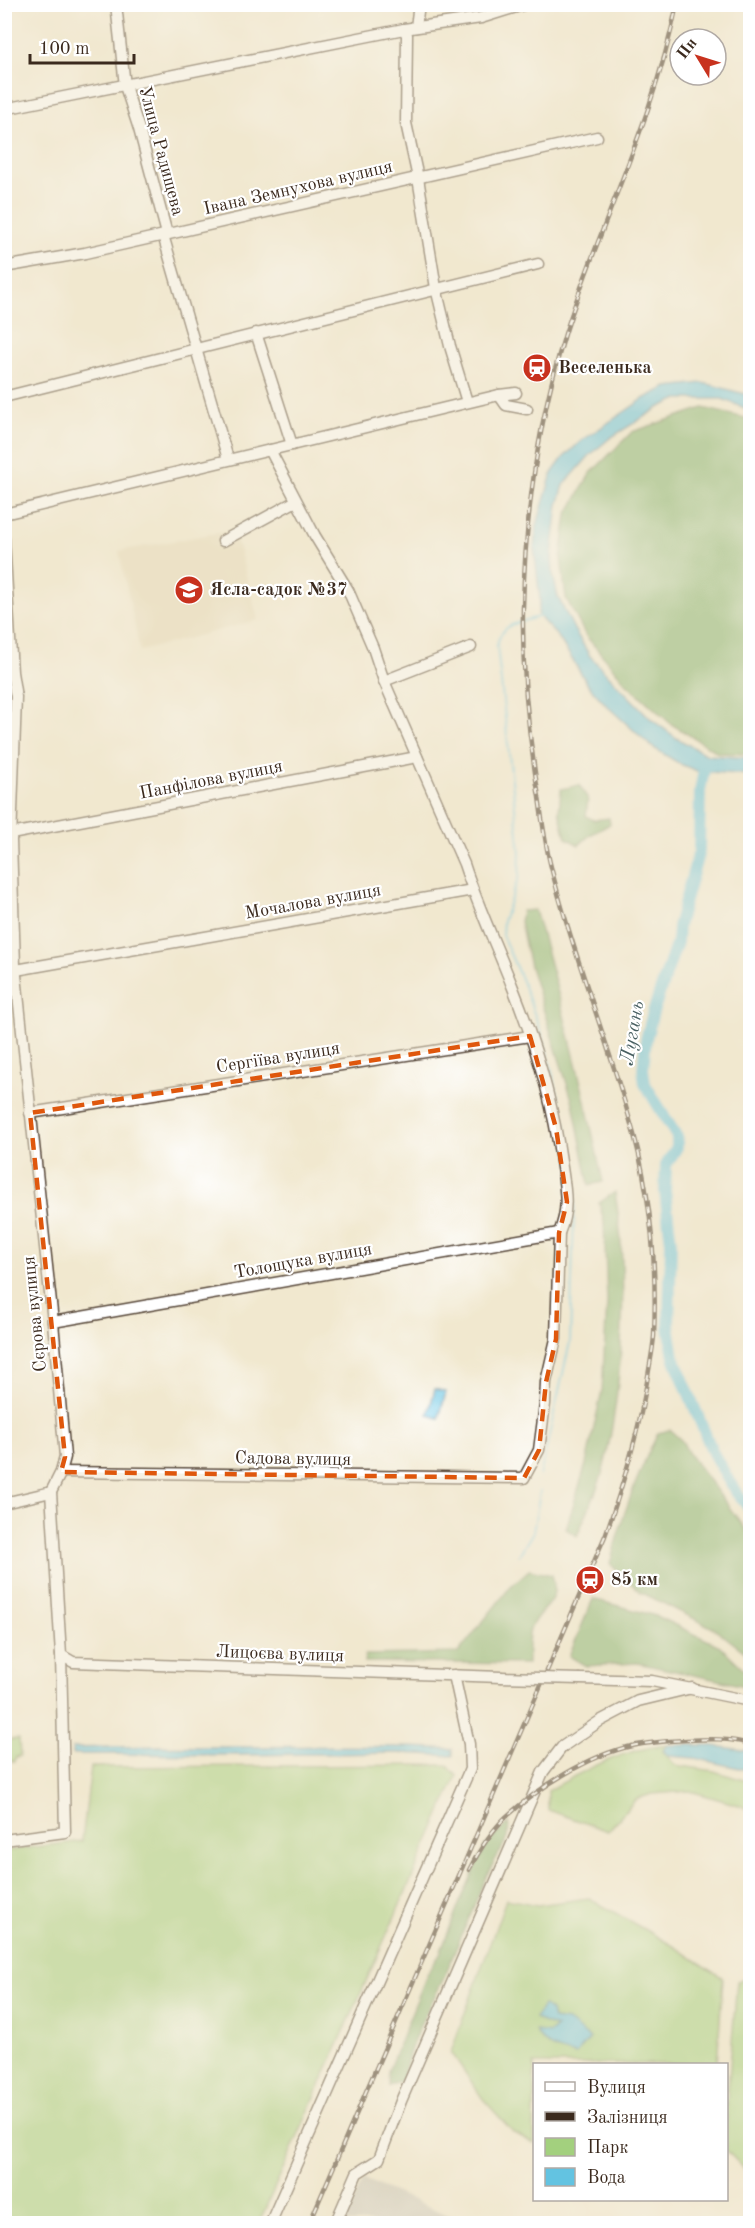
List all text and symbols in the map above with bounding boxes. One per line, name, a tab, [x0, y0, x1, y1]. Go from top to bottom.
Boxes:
scale bar	[30, 27, 134, 65]
north arrow	[668, 27, 728, 87]
text: Пн	[675, 35, 701, 63]
text: 100 m	[39, 40, 90, 58]
street label: Улица Радищева	[135, 84, 187, 218]
street label: Івана Земнухова вулиця	[202, 157, 394, 219]
station icon: Веселенька	[521, 352, 553, 384]
place label: Веселенька	[558, 359, 652, 377]
school or university icon: Ясла-садок №37	[173, 574, 205, 606]
place label: Ясла-садок №37	[210, 581, 347, 599]
street label: Панфілова вулиця	[138, 757, 284, 804]
street label: Мочалова вулиця	[244, 881, 382, 923]
water label: Лугань	[617, 999, 649, 1067]
street label: Сергіїва вулиця	[215, 1039, 341, 1077]
street label: Толощука вулиця	[233, 1240, 373, 1282]
street label: Сєрова вулиця	[20, 1255, 50, 1373]
street label: Садова вулиця	[235, 1449, 351, 1469]
station icon: 85 км	[574, 1564, 606, 1596]
place label: 85 км	[611, 1571, 658, 1589]
street label: Лицоєва вулиця	[216, 1643, 344, 1665]
legend	[533, 2063, 728, 2201]
text: Вулиця	[587, 2079, 646, 2097]
text: Залізниця	[587, 2109, 668, 2127]
text: Парк	[587, 2139, 628, 2157]
text: Вода	[587, 2169, 626, 2187]

